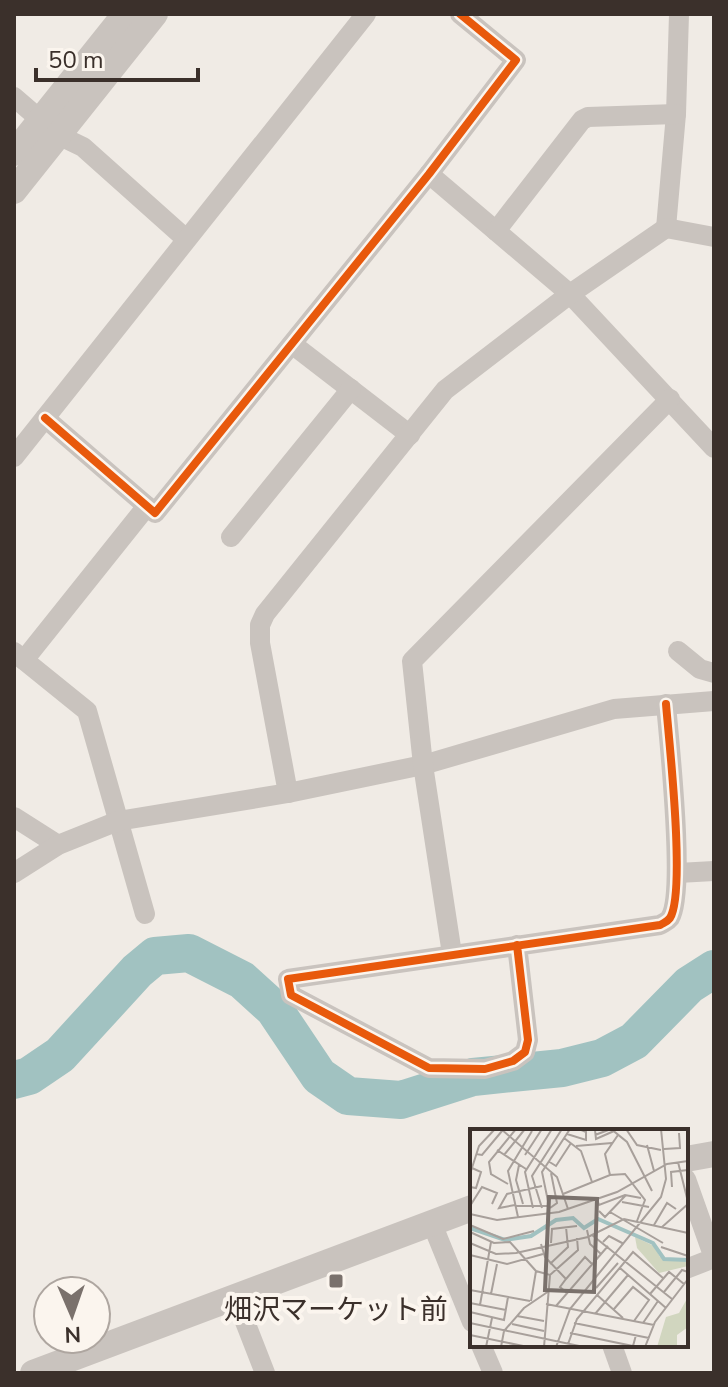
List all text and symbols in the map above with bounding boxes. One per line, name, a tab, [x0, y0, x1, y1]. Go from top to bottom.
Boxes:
scale bar	[36, 32, 198, 82]
text: 50 m	[48, 44, 104, 76]
inset map	[470, 1129, 688, 1347]
marker: 畑沢マーケット前	[327, 1272, 345, 1290]
north arrow	[32, 1275, 112, 1355]
place label: 畑沢マーケット前	[224, 1291, 448, 1329]
text: N	[64, 1319, 81, 1349]

